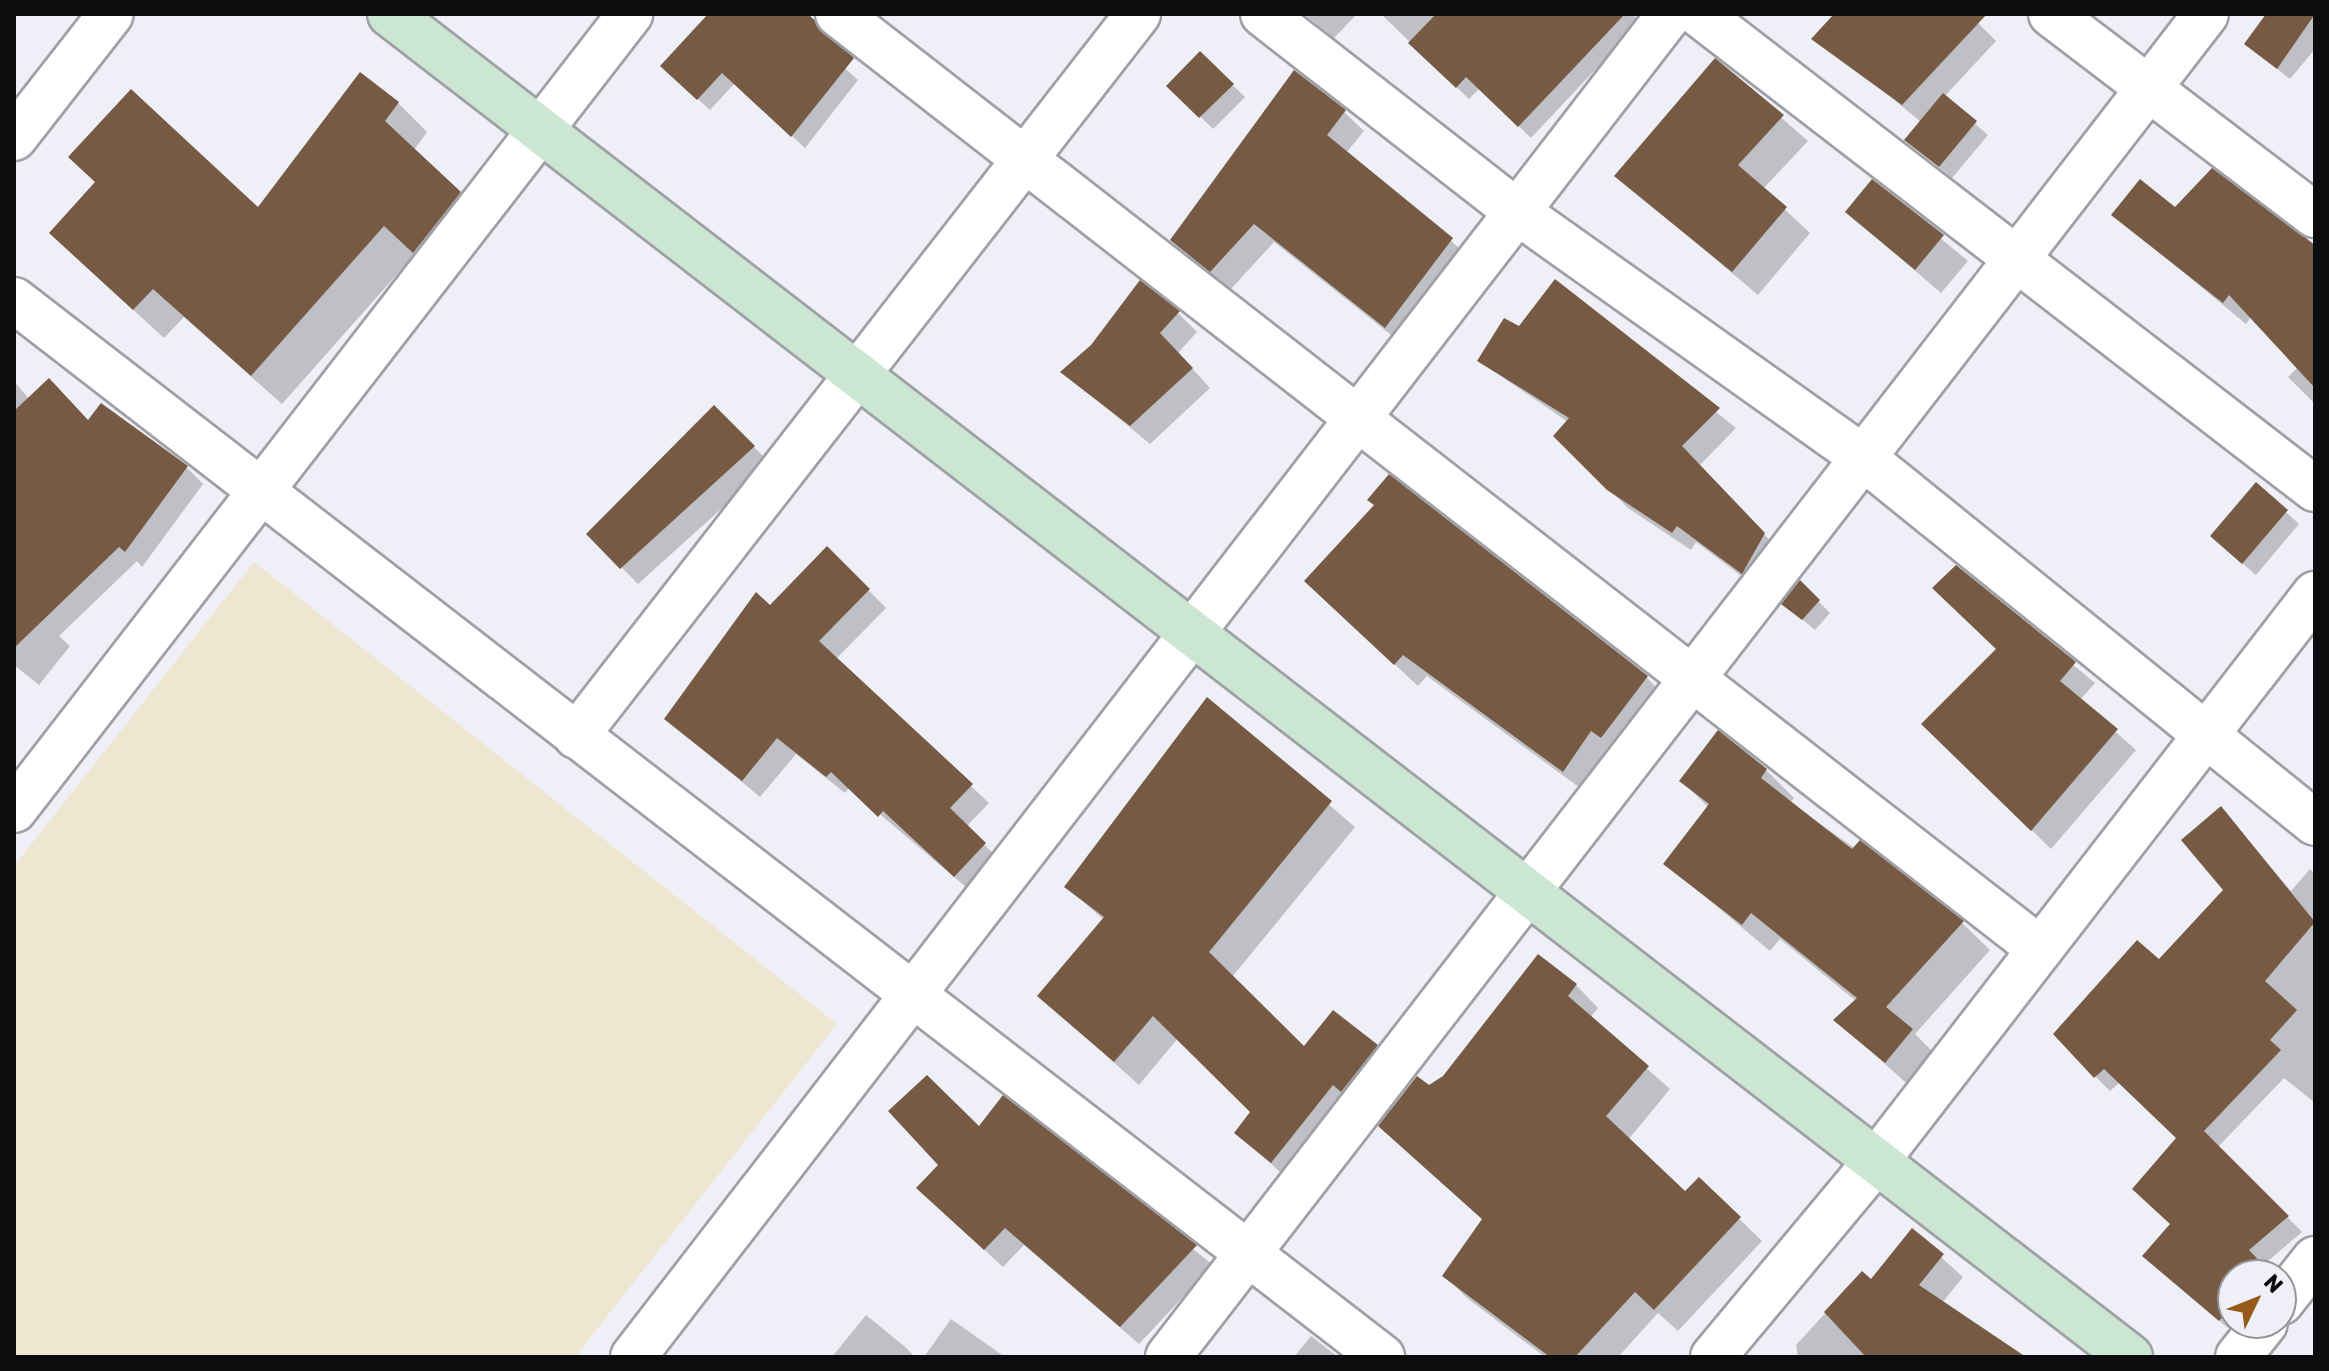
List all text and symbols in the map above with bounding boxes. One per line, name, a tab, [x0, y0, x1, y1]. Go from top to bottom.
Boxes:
north arrow	[2217, 1259, 2297, 1339]
text: N	[2258, 1269, 2289, 1299]

